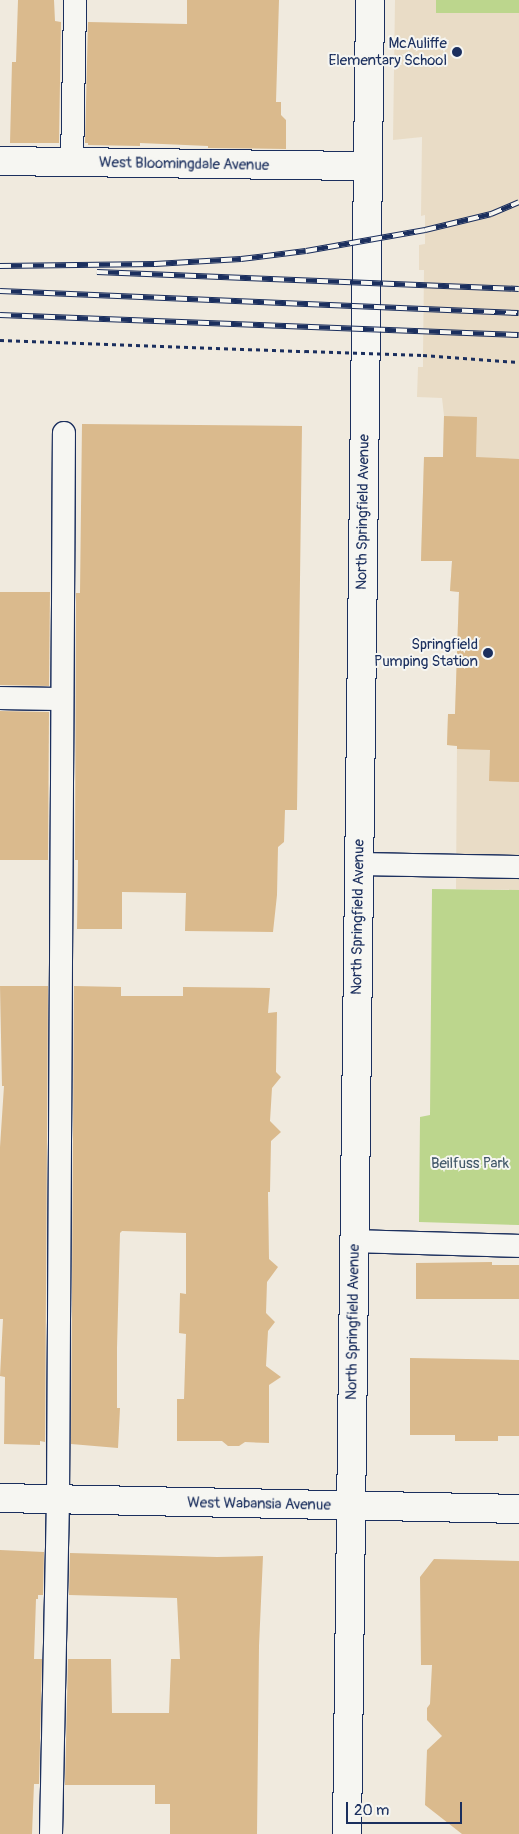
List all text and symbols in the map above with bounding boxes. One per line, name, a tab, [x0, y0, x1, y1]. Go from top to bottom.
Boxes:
place label: McAuliffe Elementary School	[329, 34, 447, 69]
marker: McAuliffe Elementary School	[451, 46, 463, 58]
street label: West Bloomingdale Avenue	[99, 154, 269, 174]
street label: North Springfield Avenue	[353, 434, 373, 590]
place label: Springfield Pumping Station	[374, 635, 478, 670]
marker: Springfield Pumping Station	[482, 647, 494, 659]
street label: North Springfield Avenue	[348, 839, 368, 995]
park label: Beilfuss Park	[431, 1155, 509, 1173]
street label: North Springfield Avenue	[343, 1244, 363, 1400]
street label: West Wabansia Avenue	[187, 1494, 331, 1514]
scale bar	[349, 1792, 465, 1824]
text: 20 m	[354, 1801, 389, 1820]

